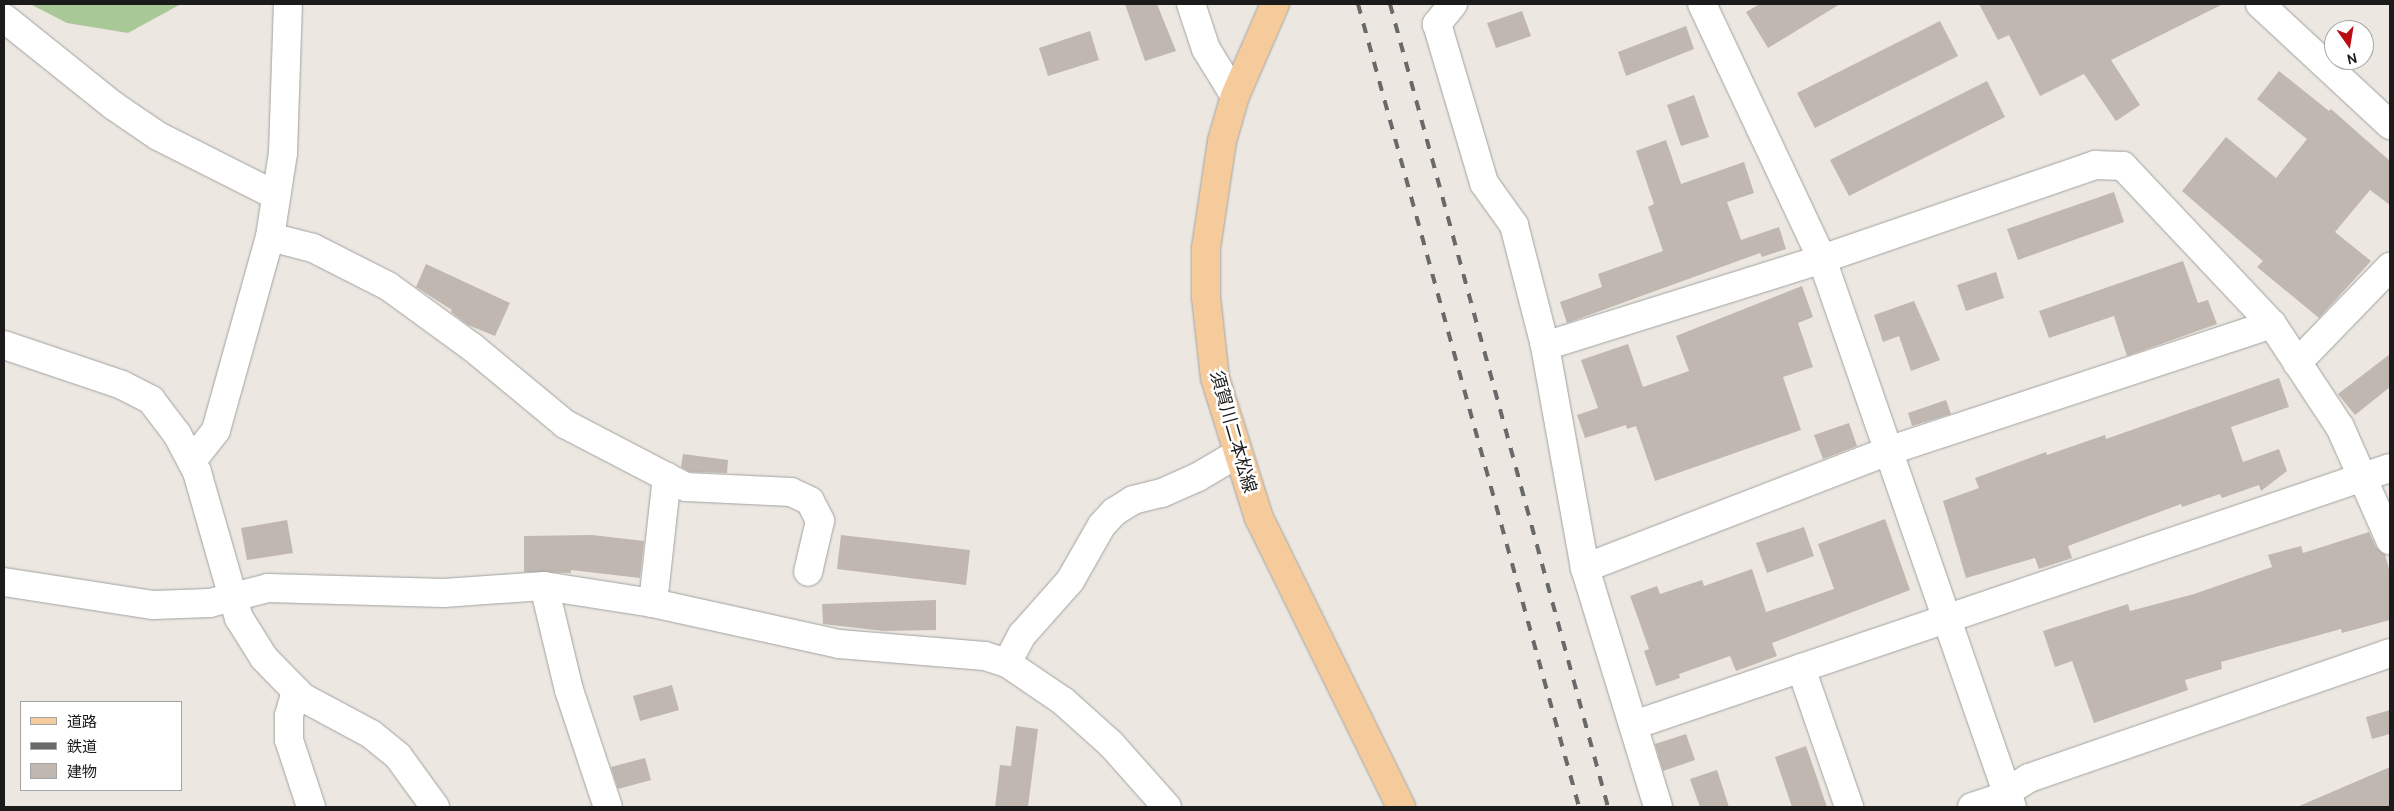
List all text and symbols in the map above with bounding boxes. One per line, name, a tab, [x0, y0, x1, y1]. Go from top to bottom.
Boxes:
north arrow	[2324, 20, 2374, 70]
text: N	[2345, 49, 2359, 69]
street label: 須賀川二本松線	[1205, 368, 1261, 496]
legend	[20, 701, 182, 791]
text: 道路	[67, 713, 97, 731]
text: 鉄道	[67, 738, 97, 756]
text: 建物	[67, 763, 97, 781]

